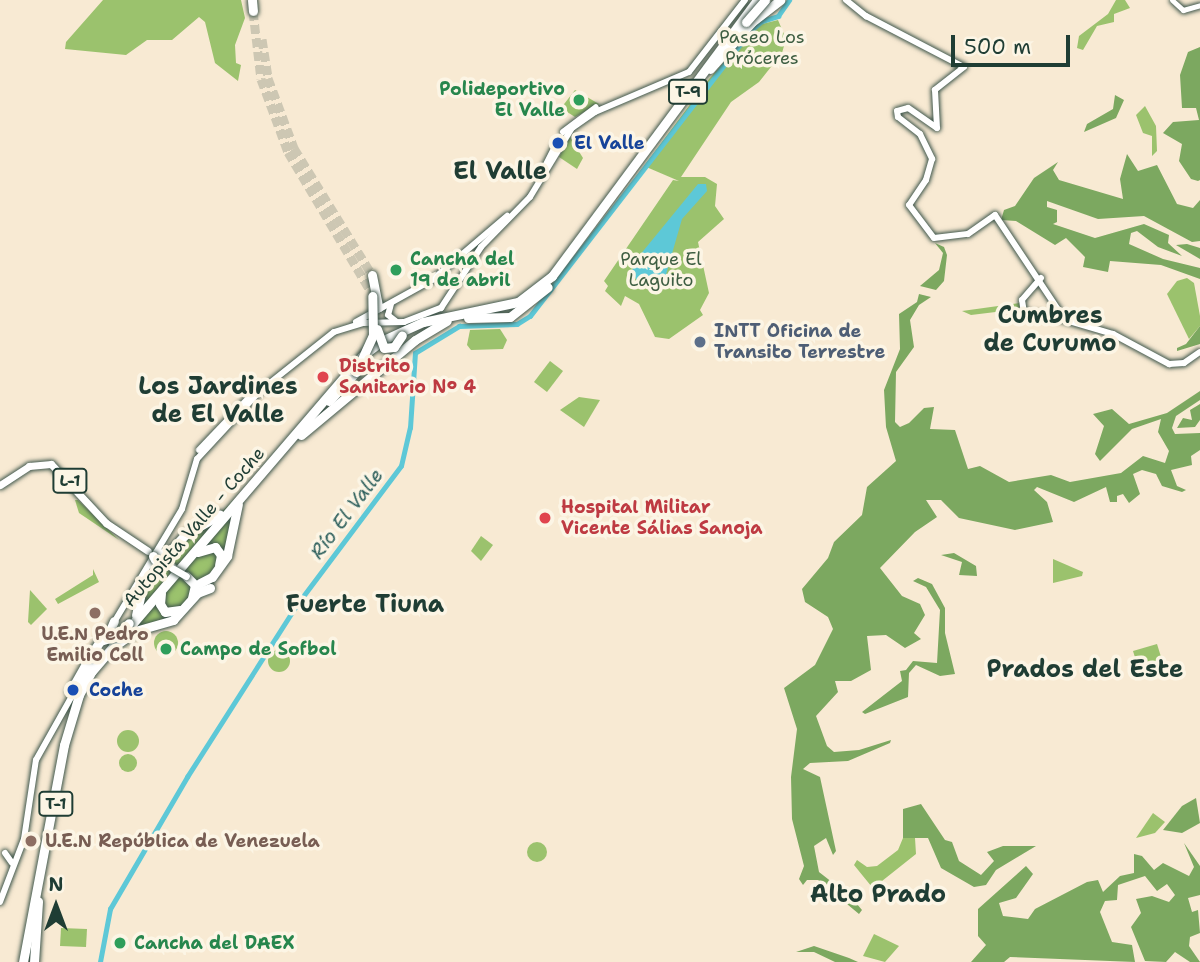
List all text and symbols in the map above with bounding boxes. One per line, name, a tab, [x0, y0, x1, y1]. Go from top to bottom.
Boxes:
scale bar	[955, 21, 1074, 65]
park label: Paseo Los Próceres	[719, 27, 805, 70]
text: 500 m	[964, 33, 1031, 61]
place label: Polideportivo El Valle	[439, 79, 565, 122]
road number: T-9	[667, 80, 709, 104]
marker: Polideportivo El Valle	[571, 92, 587, 108]
place label: El Valle	[574, 132, 645, 154]
marker: El Valle	[548, 133, 568, 153]
district label: El Valle	[453, 158, 547, 186]
place label: Cancha del 19 de abril	[410, 249, 514, 292]
park label: Parque El Laguito	[620, 249, 702, 292]
marker: Cancha del 19 de abril	[388, 262, 404, 278]
district label: Cumbres de Curumo	[983, 302, 1117, 358]
place label: INTT Oficina de Transito Terrestre	[714, 321, 885, 364]
marker: INTT Oficina de Transito Terrestre	[692, 334, 708, 350]
place label: Distrito Sanitario N° 4	[339, 356, 476, 398]
marker: Distrito Sanitario N° 4	[313, 367, 333, 387]
district label: Los Jardines de El Valle	[138, 373, 298, 429]
street label: Autopista Valle - Coche	[119, 443, 269, 611]
water label: Río El Valle	[306, 464, 388, 564]
road number: L-1	[51, 468, 89, 494]
place label: Hospital Militar Vicente Sálias Sanoja	[561, 497, 763, 540]
marker: Hospital Militar Vicente Sálias Sanoja	[535, 508, 555, 528]
district label: Fuerte Tiuna	[286, 591, 444, 619]
marker: U.E.N Pedro Emilio Coll	[87, 605, 103, 621]
place label: U.E.N Pedro Emilio Coll	[41, 624, 149, 666]
place label: Campo de Sofbol	[180, 638, 336, 660]
marker: Campo de Sofbol	[158, 641, 174, 657]
district label: Prados del Este	[987, 656, 1183, 684]
place label: Coche	[89, 679, 144, 701]
marker: Coche	[63, 680, 83, 700]
road number: T-1	[37, 792, 75, 817]
place label: U.E.N República de Venezuela	[45, 830, 320, 852]
marker: U.E.N República de Venezuela	[23, 833, 39, 849]
north arrow	[21, 871, 91, 941]
text: N	[48, 872, 64, 897]
district label: Alto Prado	[810, 881, 946, 909]
place label: Cancha del DAEX	[134, 932, 295, 954]
marker: Cancha del DAEX	[112, 935, 128, 951]

